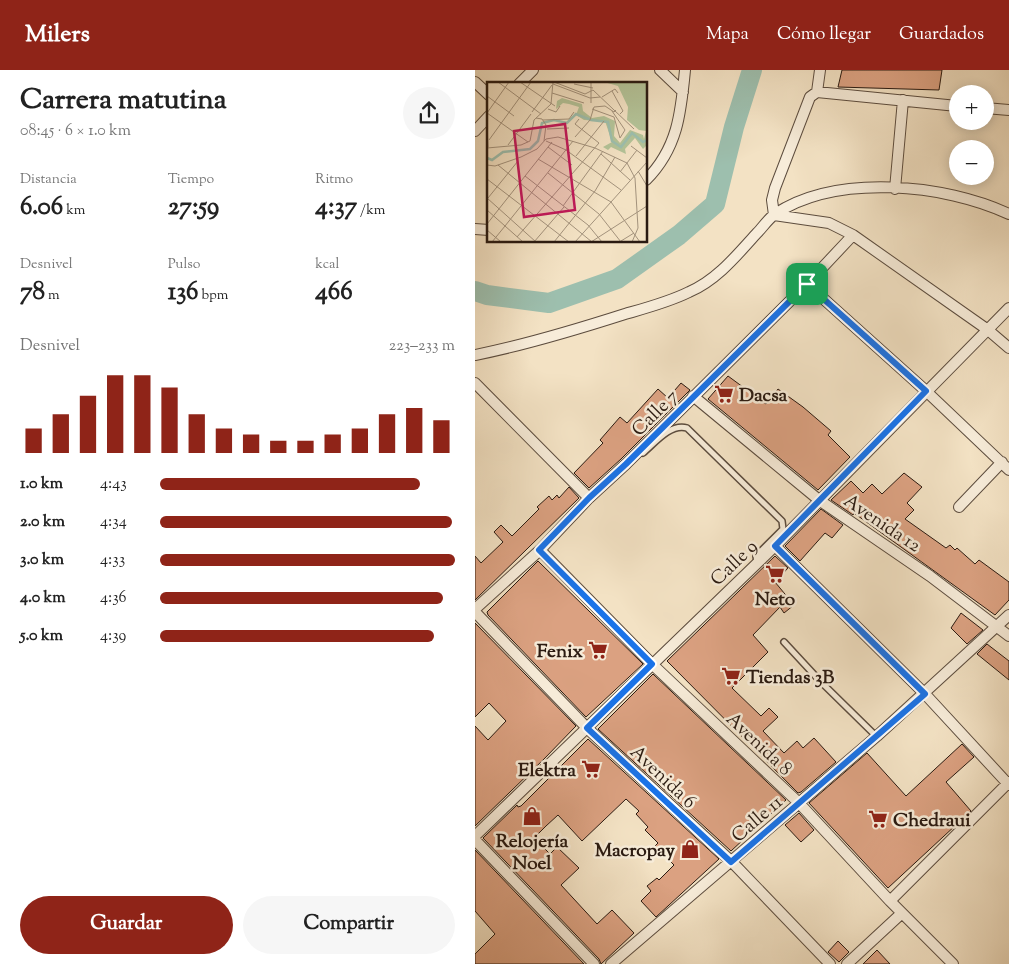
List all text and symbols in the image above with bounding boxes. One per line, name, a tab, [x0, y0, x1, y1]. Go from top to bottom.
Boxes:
text: Milers	[25, 18, 90, 52]
text: Mapa	[706, 22, 749, 48]
text: Cómo llegar	[777, 22, 871, 48]
text: Guardados	[899, 22, 984, 48]
text: Carrera matutina	[20, 81, 227, 121]
inset map	[487, 82, 647, 242]
map controls	[949, 85, 994, 185]
button: +	[949, 85, 994, 130]
button: share	[403, 87, 455, 139]
text: 08:45 · 6 × 1.0 km	[20, 120, 131, 143]
button: −	[949, 140, 994, 185]
text: Distancia	[20, 170, 77, 190]
text: Tiempo	[168, 170, 214, 190]
text: Ritmo	[315, 170, 353, 190]
text: 6.06	[20, 190, 63, 226]
text: 27:59	[168, 190, 219, 226]
text: 4:37	[315, 190, 357, 226]
text: km	[63, 201, 85, 221]
text: /km	[357, 201, 385, 221]
text: Desnivel	[20, 255, 73, 275]
text: Pulso	[168, 255, 201, 275]
text: kcal	[315, 255, 339, 275]
pin	[786, 263, 828, 305]
icon: arrive	[793, 270, 821, 298]
text: 78	[20, 275, 45, 311]
text: 136	[168, 275, 198, 311]
text: 466	[315, 275, 353, 311]
text: m	[45, 286, 60, 306]
text: bpm	[198, 286, 228, 306]
text: Desnivel	[20, 335, 80, 358]
text: 223–233 m	[389, 335, 455, 358]
supermarket icon: Dacsa	[713, 383, 735, 405]
place label: Dacsa	[739, 383, 788, 410]
street label: Calle 7	[626, 384, 686, 443]
text: 1.0 km	[20, 473, 63, 496]
text: 4:43	[100, 473, 127, 496]
street label: Avenida 12	[838, 488, 926, 560]
text: 2.0 km	[20, 511, 65, 534]
text: 4:34	[100, 511, 127, 534]
street label: Calle 9	[705, 535, 764, 593]
text: 3.0 km	[20, 549, 64, 572]
text: 4:33	[100, 549, 125, 572]
supermarket icon: Neto	[764, 563, 786, 585]
text: 4.0 km	[20, 587, 66, 610]
text: 4:36	[100, 587, 127, 610]
place label: Neto	[755, 587, 796, 614]
text: 5.0 km	[20, 625, 63, 648]
text: 4:39	[100, 625, 126, 648]
place label: Fenix	[537, 639, 584, 666]
supermarket icon: Fenix	[587, 639, 609, 661]
supermarket icon: Tiendas 3B	[720, 665, 742, 687]
place label: Tiendas 3B	[746, 665, 834, 692]
street label: Avenida 8	[719, 707, 798, 783]
street label: Avenida 6	[623, 740, 702, 816]
place label: Elektra	[518, 758, 576, 785]
supermarket icon: Elektra	[580, 758, 602, 780]
street label: Calle 11	[726, 790, 790, 850]
shop icon: Relojería Noel	[521, 805, 543, 827]
supermarket icon: Chedraui	[867, 808, 889, 830]
place label: Chedraui	[893, 808, 971, 835]
place label: Relojería Noel	[496, 829, 569, 878]
place label: Macropay	[595, 838, 676, 865]
shop icon: Macropay	[679, 838, 701, 860]
button: Guardar	[20, 896, 233, 954]
button: Compartir	[243, 896, 455, 954]

